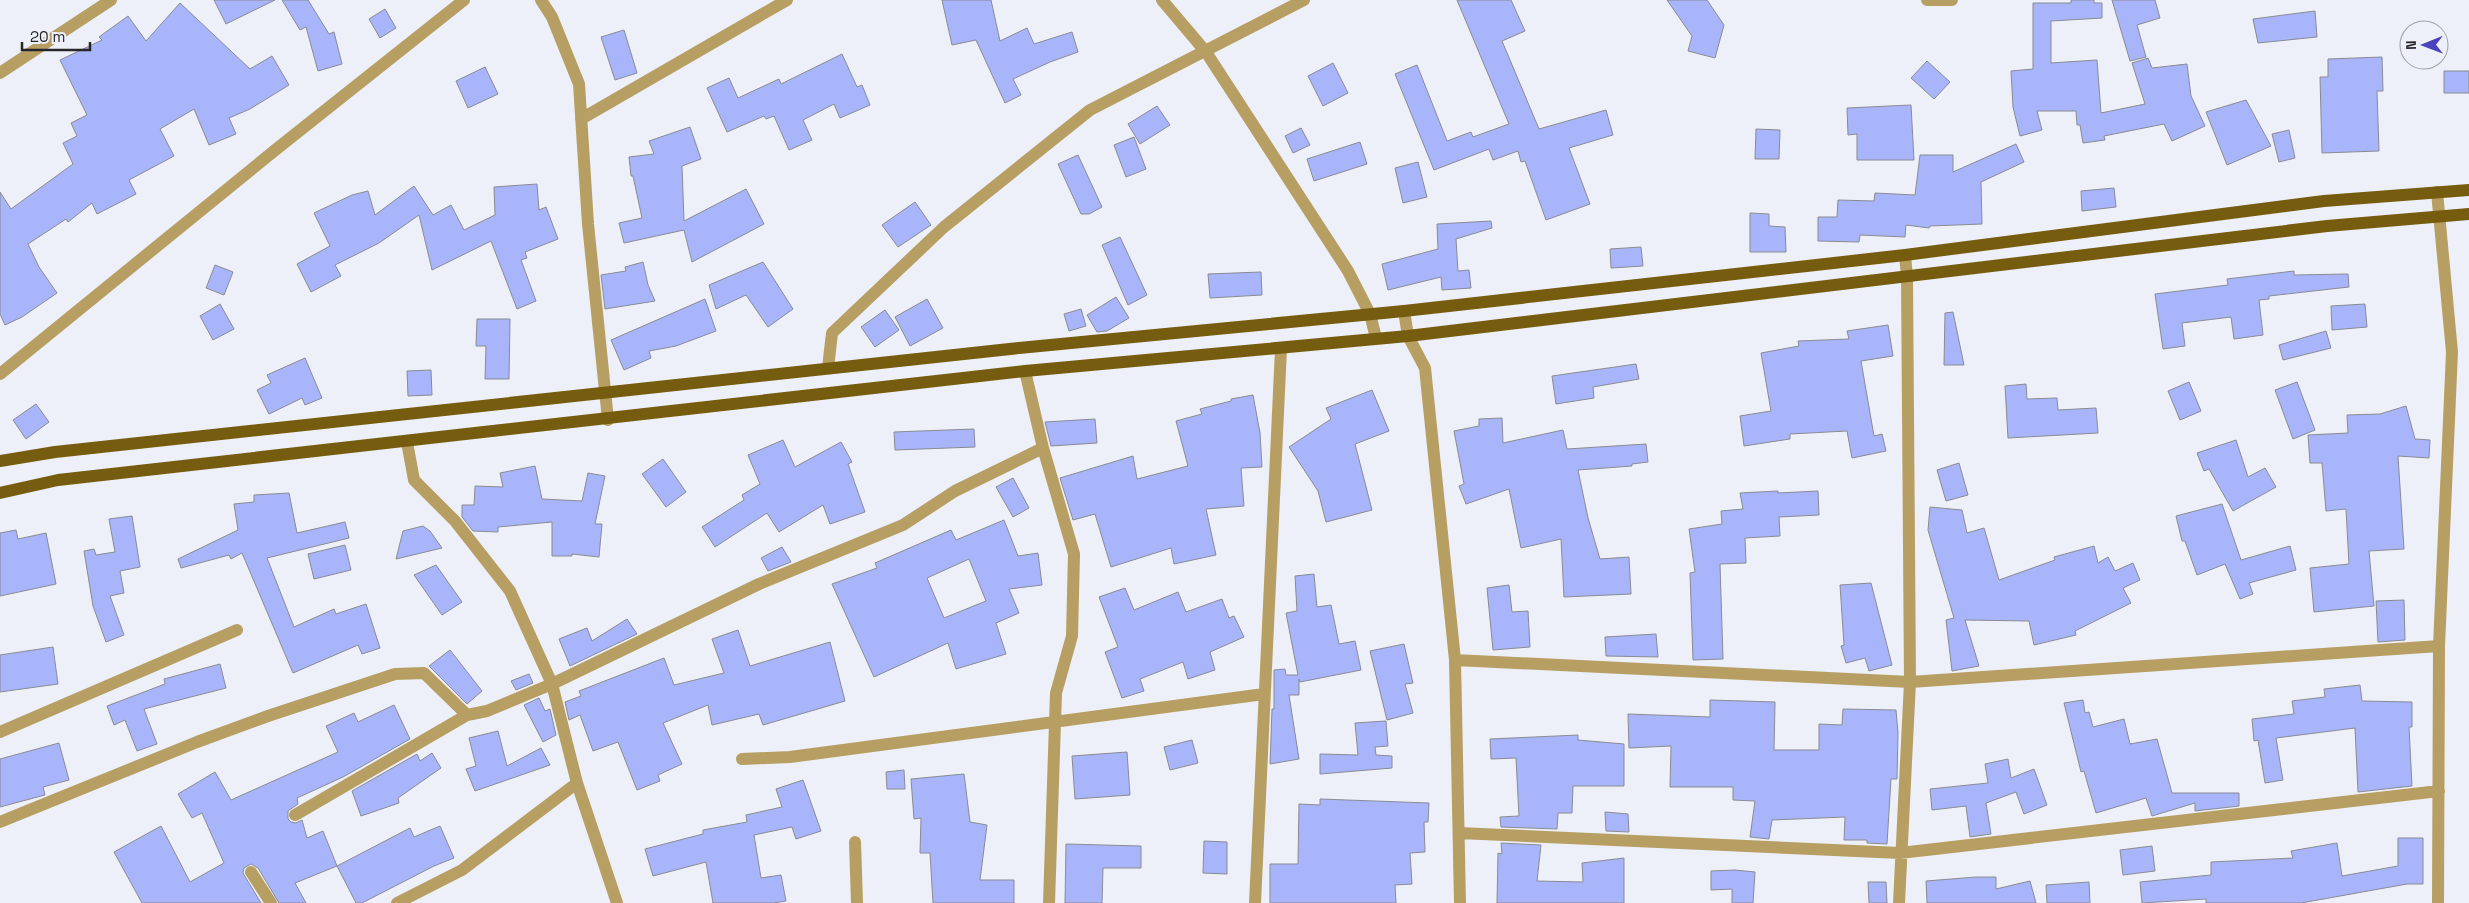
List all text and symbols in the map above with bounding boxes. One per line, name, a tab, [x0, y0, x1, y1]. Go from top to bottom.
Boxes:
scale bar	[22, 20, 90, 52]
north arrow	[2399, 20, 2449, 70]
text: 20 m	[30, 27, 65, 46]
text: N	[2402, 40, 2420, 50]

